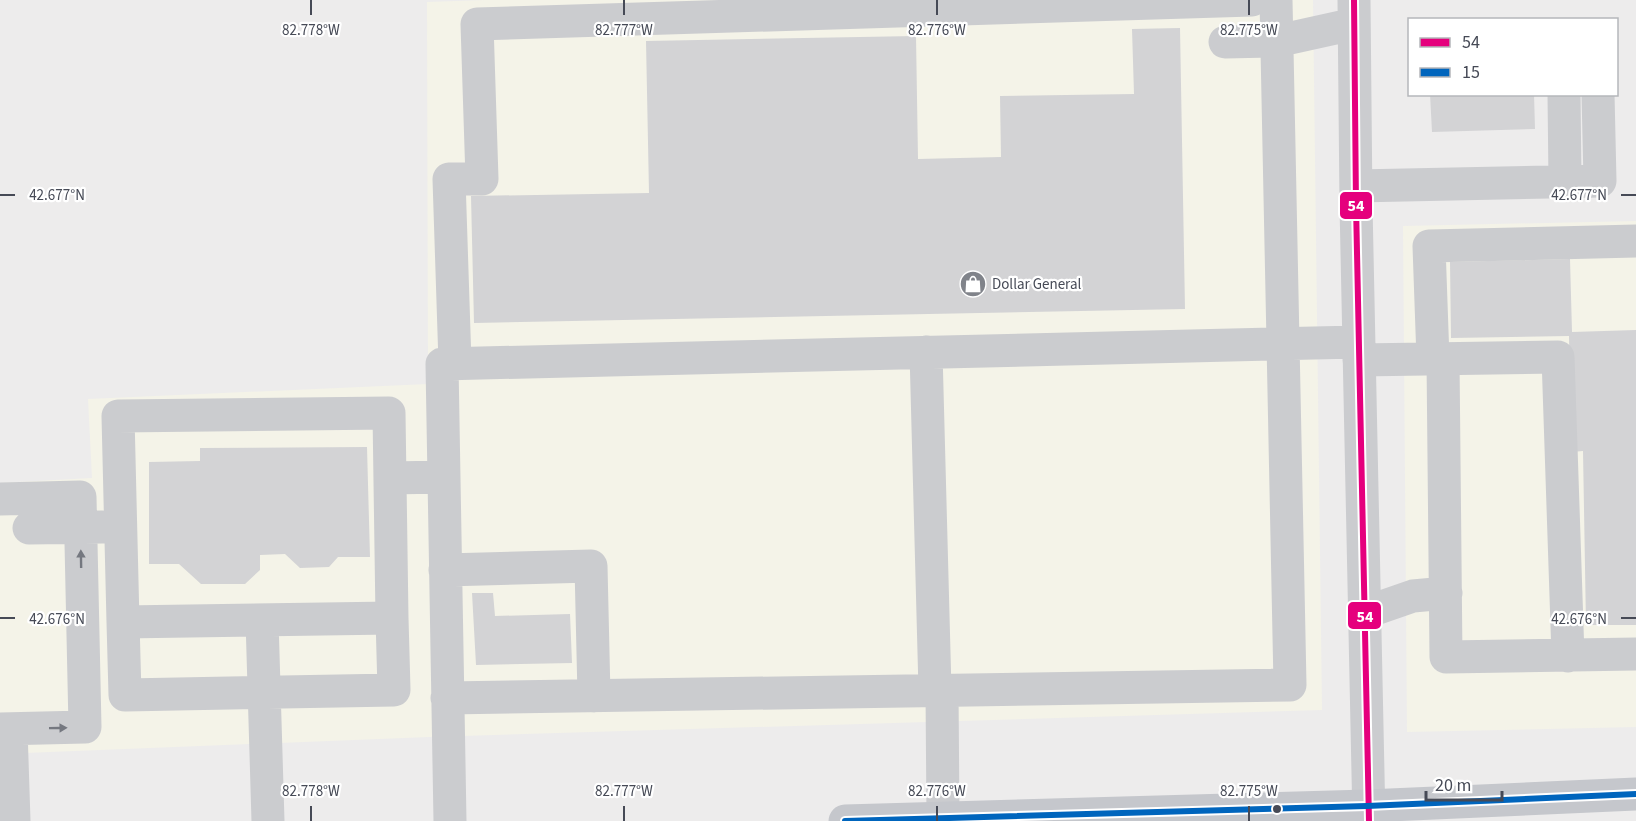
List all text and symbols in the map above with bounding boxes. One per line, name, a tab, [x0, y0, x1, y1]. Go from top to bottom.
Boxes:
legend	[1408, 18, 1618, 96]
text: 82.778°W	[282, 20, 340, 41]
text: 82.777°W	[595, 20, 653, 41]
text: 82.776°W	[908, 20, 966, 41]
text: 82.775°W	[1220, 20, 1278, 41]
text: 54	[1462, 30, 1480, 55]
text: 15	[1462, 60, 1480, 85]
text: 42.677°N	[29, 185, 85, 206]
text: 42.677°N	[1551, 185, 1607, 206]
line badge: 54	[1339, 191, 1373, 220]
text: 54	[1348, 195, 1365, 217]
shop icon: Dollar General	[958, 269, 988, 299]
place label: Dollar General	[992, 274, 1082, 295]
one-way arrow	[77, 550, 86, 569]
line badge: 54	[1347, 601, 1382, 630]
text: 54	[1357, 606, 1374, 628]
text: 42.676°N	[29, 609, 85, 630]
text: 42.676°N	[1551, 609, 1607, 630]
one-way arrow	[49, 723, 68, 733]
scale bar	[1426, 764, 1502, 802]
text: 20 m	[1435, 773, 1471, 798]
text: 82.778°W	[282, 781, 340, 802]
text: 82.777°W	[595, 781, 653, 802]
text: 82.776°W	[908, 781, 966, 802]
text: 82.775°W	[1220, 781, 1278, 802]
unlabelled marker	[1271, 803, 1283, 815]

